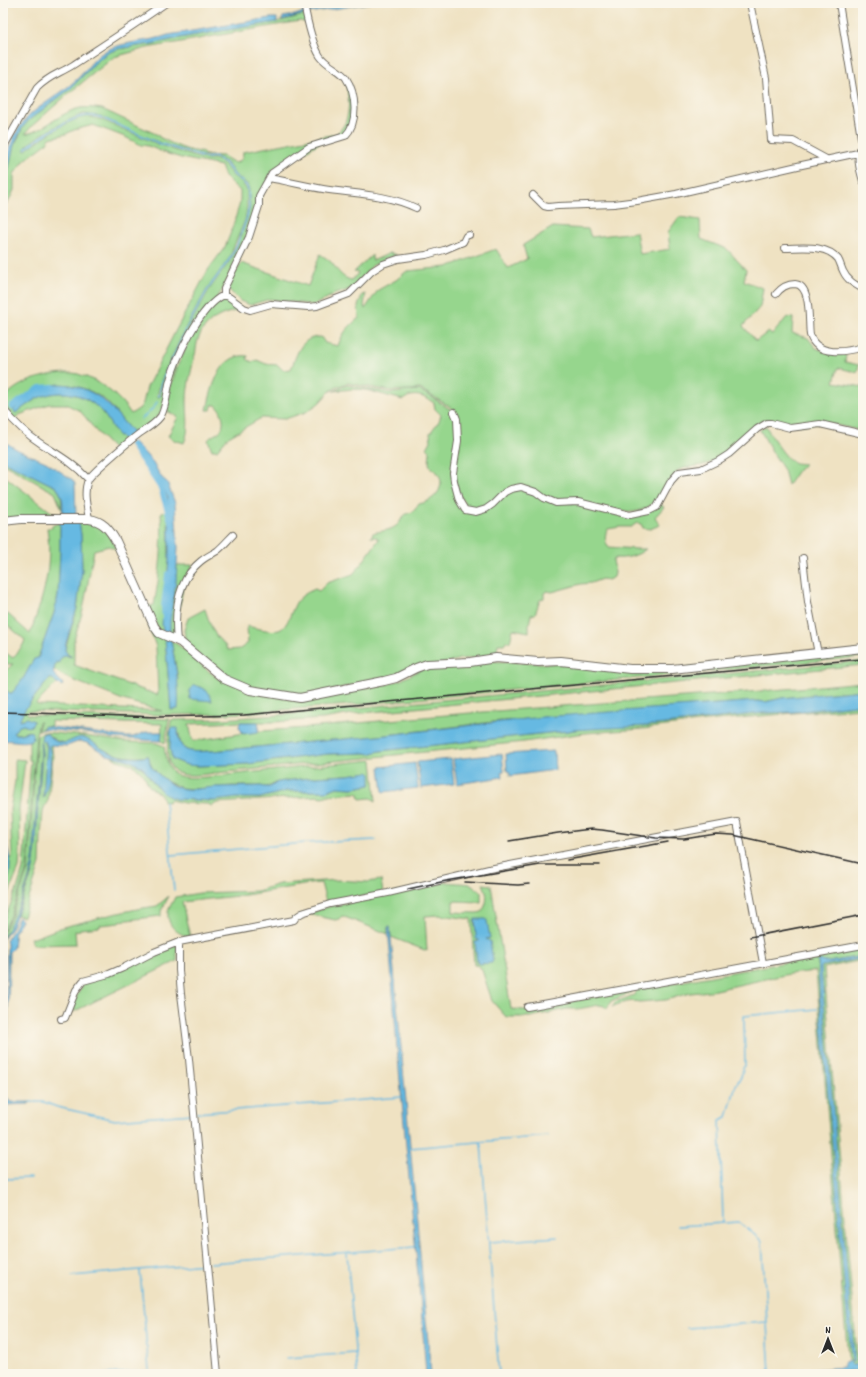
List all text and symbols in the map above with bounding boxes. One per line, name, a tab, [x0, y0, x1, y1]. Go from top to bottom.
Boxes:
north arrow	[808, 1319, 848, 1359]
text: N	[825, 1323, 831, 1339]

